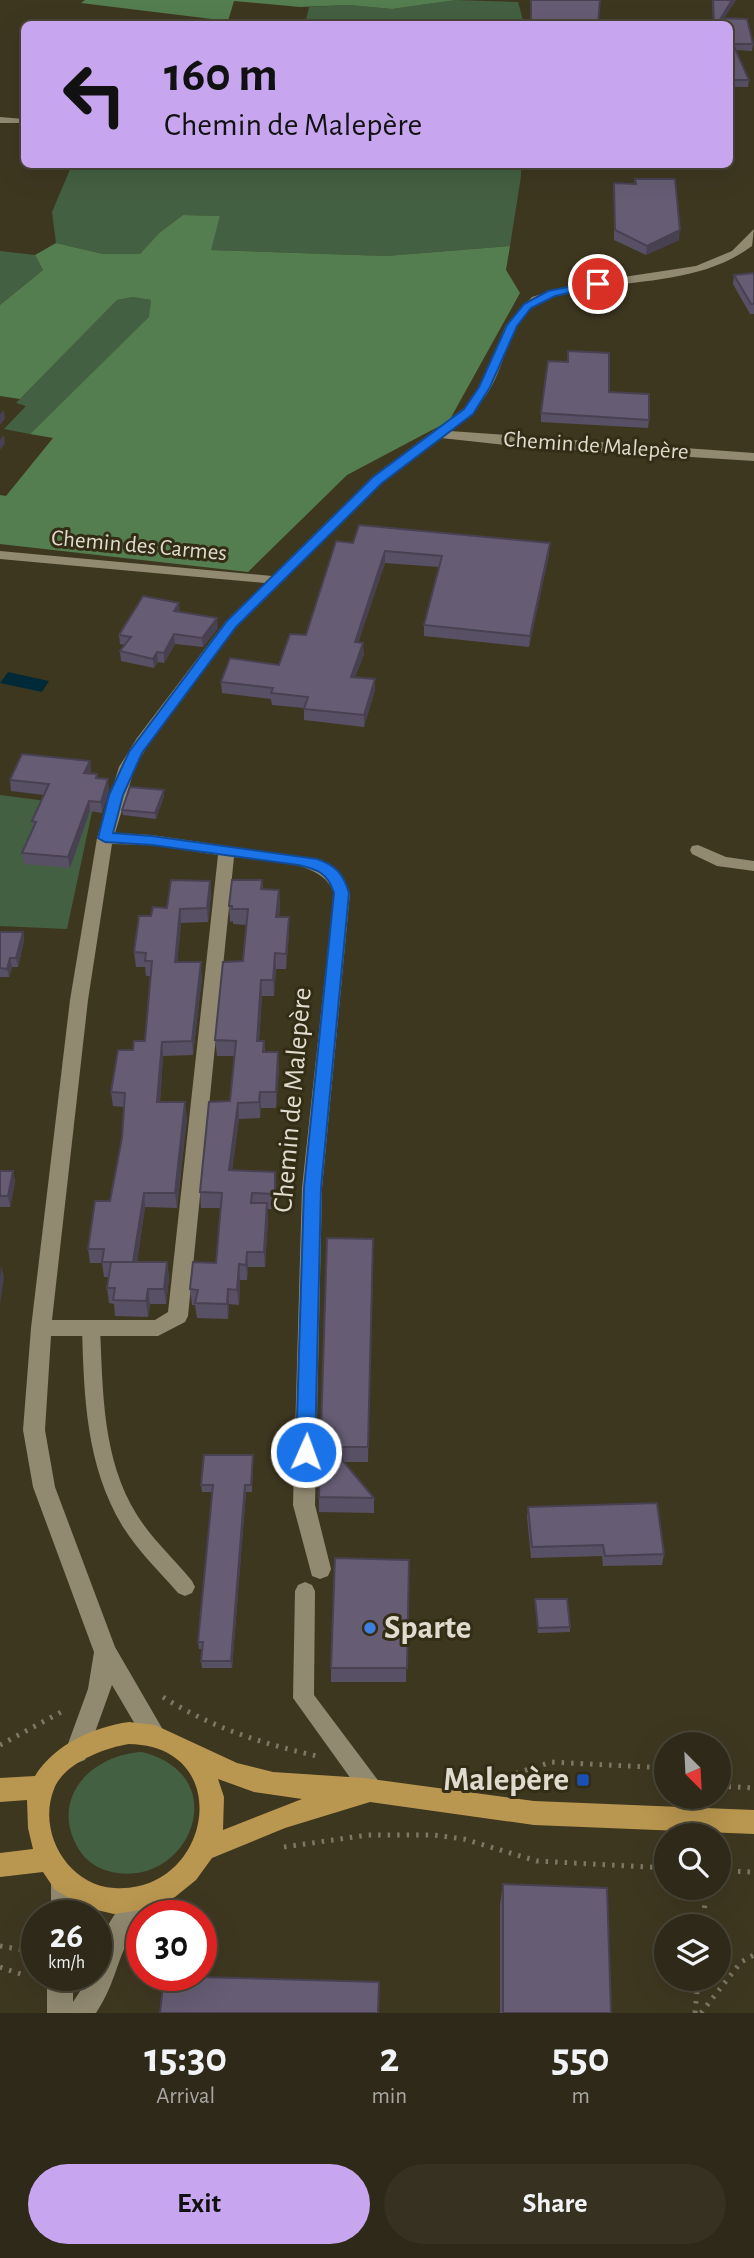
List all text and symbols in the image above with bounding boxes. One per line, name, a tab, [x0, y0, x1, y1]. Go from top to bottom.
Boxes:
icon: left	[49, 49, 140, 140]
text: 160 m	[164, 51, 278, 100]
text: Chemin de Malepère	[164, 109, 422, 141]
pin	[568, 254, 628, 314]
icon: arrive	[579, 265, 617, 303]
street label: Chemin de Malepère	[503, 428, 689, 464]
street label: Chemin des Carmes	[50, 527, 228, 565]
street label: Chemin de Malepère	[269, 986, 317, 1214]
position arrow	[269, 1415, 343, 1489]
place label: Sparte	[384, 1612, 471, 1645]
marker: Sparte	[362, 1620, 378, 1636]
north arrow	[654, 1732, 732, 1810]
map controls	[654, 1732, 731, 1991]
place label: Malepère	[443, 1764, 569, 1797]
marker: Malepère	[575, 1772, 591, 1788]
button: search	[654, 1823, 731, 1900]
speed limit sign: 30	[126, 1900, 217, 1991]
button: layers	[654, 1914, 731, 1991]
text: 26	[50, 1919, 83, 1954]
text: km/h	[48, 1954, 85, 1972]
text: 15:30	[144, 2037, 227, 2079]
text: 2	[379, 2037, 399, 2079]
text: 550	[552, 2037, 610, 2079]
text: Arrival	[156, 2085, 215, 2108]
text: min	[371, 2085, 407, 2108]
text: m	[571, 2085, 590, 2108]
button: Exit	[28, 2164, 370, 2244]
button: Share	[384, 2164, 726, 2244]

